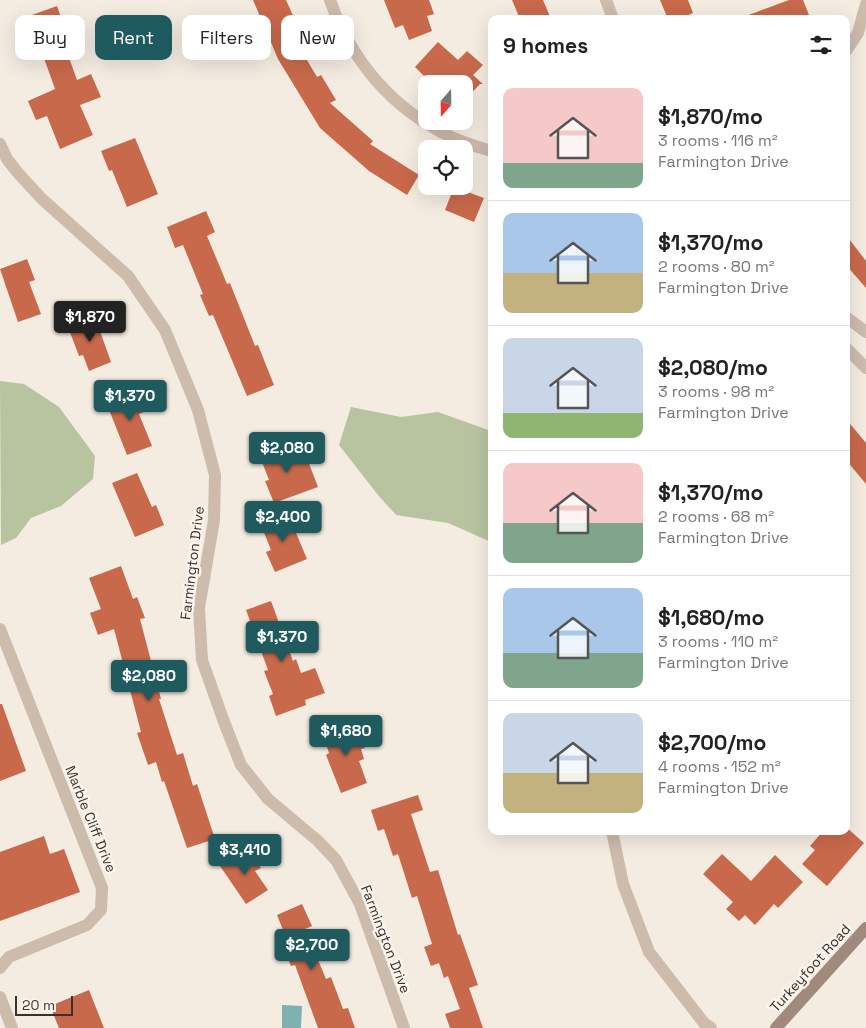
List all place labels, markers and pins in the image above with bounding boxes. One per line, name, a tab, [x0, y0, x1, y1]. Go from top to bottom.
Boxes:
pin: $1,870	[49, 300, 131, 343]
pin: $1,370	[89, 380, 171, 422]
pin: $2,080	[246, 432, 328, 474]
pin: $2,400	[242, 500, 324, 543]
pin: $1,370	[241, 620, 323, 663]
pin: $2,080	[108, 660, 190, 702]
pin: $1,680	[305, 714, 387, 757]
pin: $3,410	[204, 834, 286, 876]
pin: $2,700	[271, 928, 353, 971]

